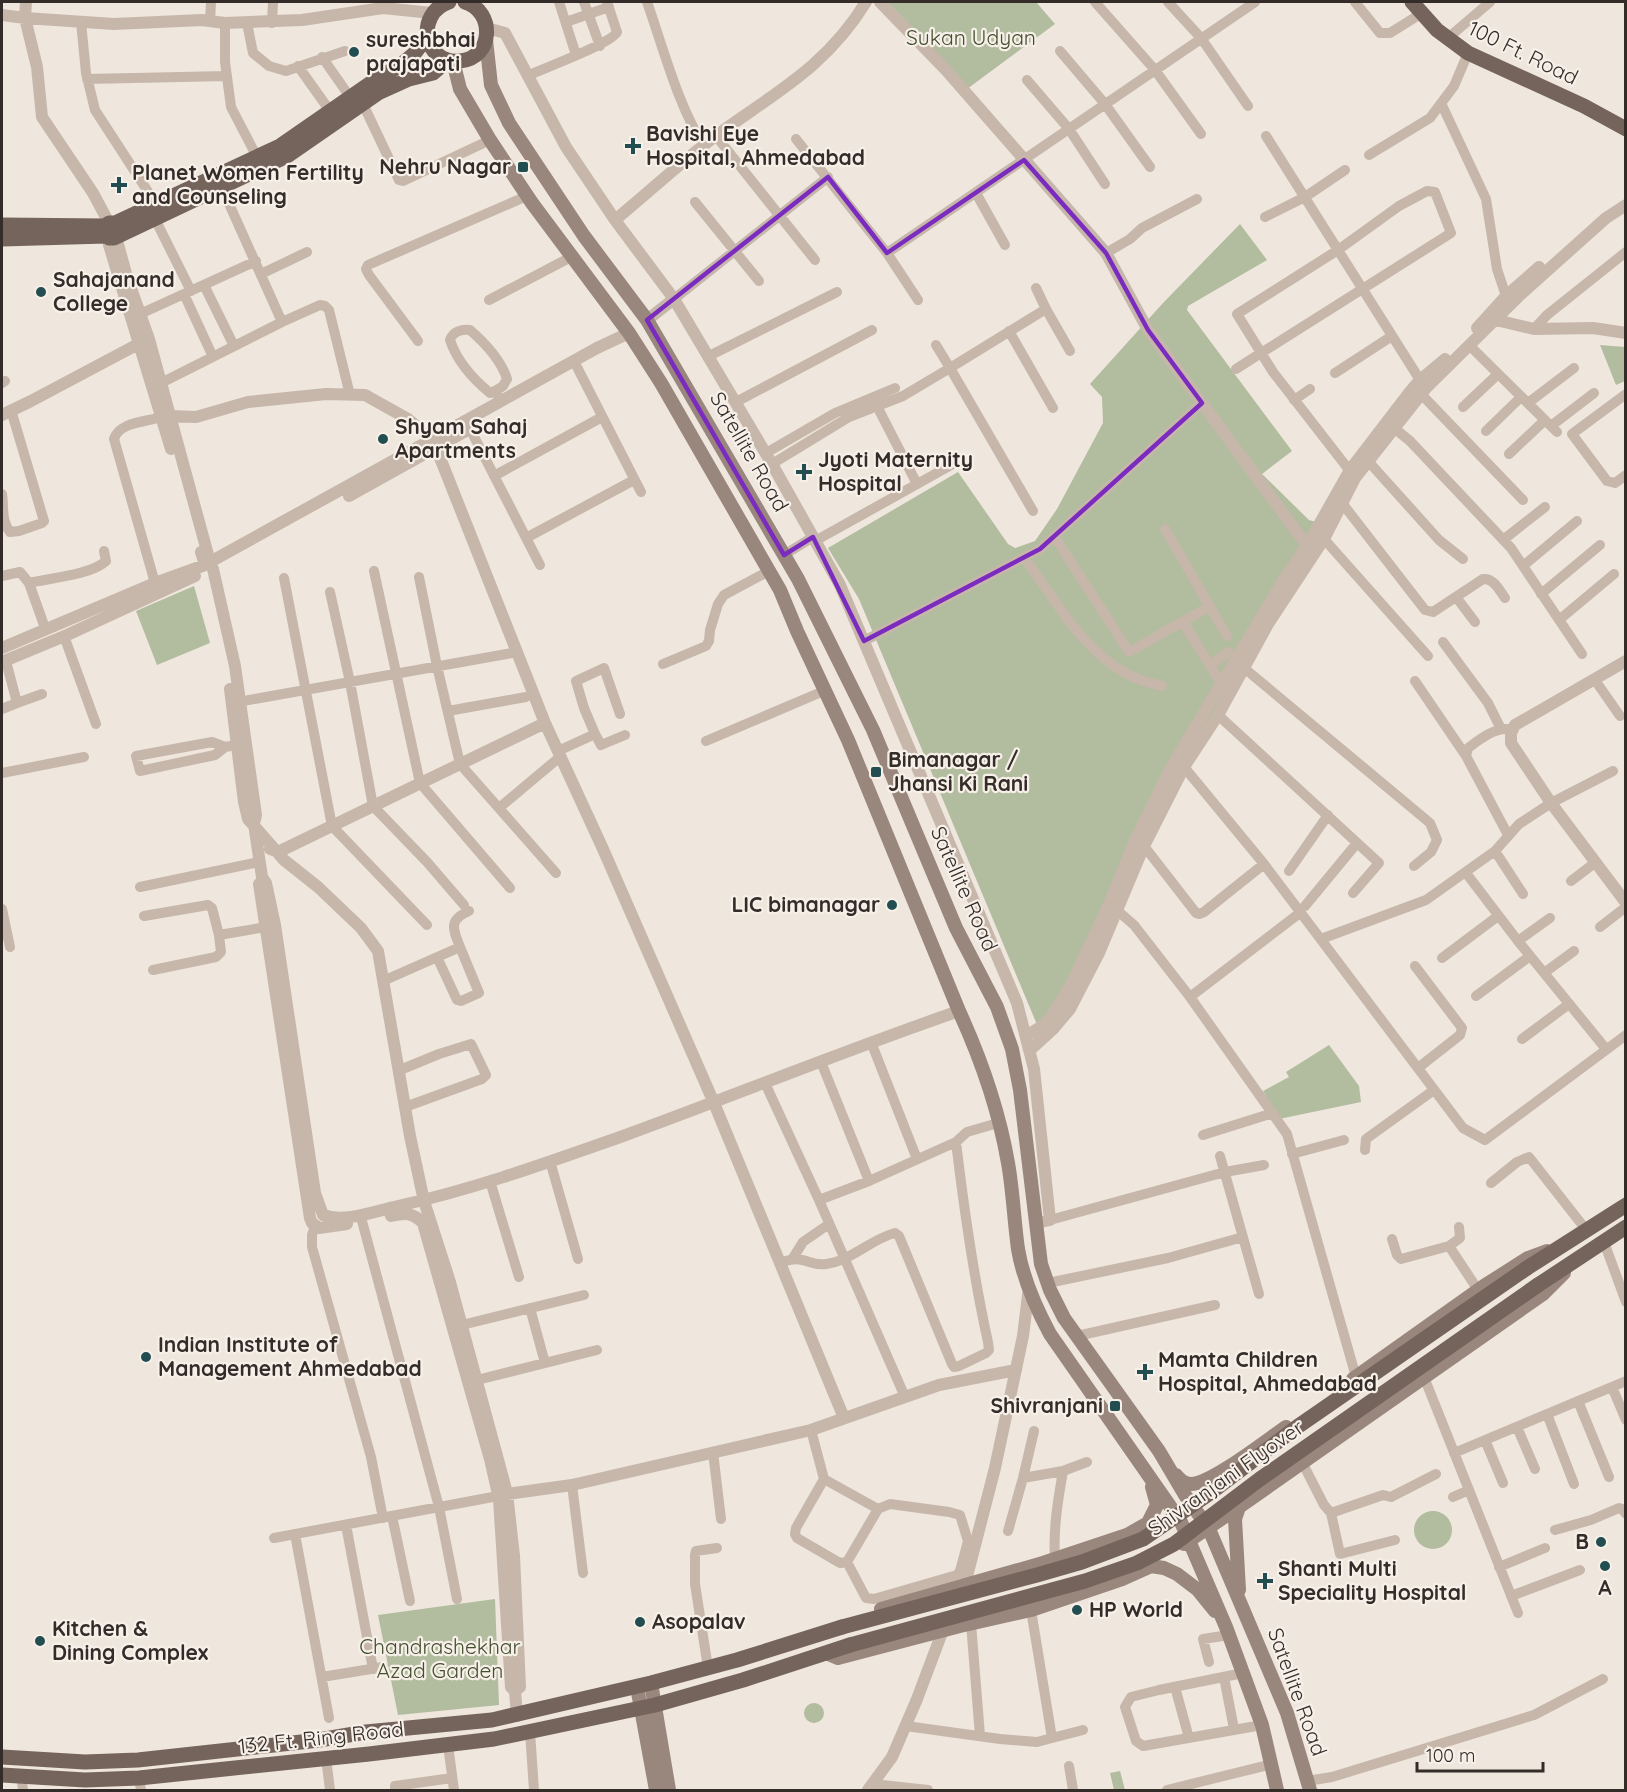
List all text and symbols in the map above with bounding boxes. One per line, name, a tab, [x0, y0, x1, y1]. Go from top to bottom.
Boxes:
street label: 100 Ft. Road	[1464, 14, 1583, 90]
park label: Sukan Udyan	[906, 24, 1036, 50]
place label: sureshbhai prajapati	[366, 26, 476, 76]
marker: sureshbhai prajapati	[347, 45, 361, 59]
place label: Bavishi Eye Hospital, Ahmedabad	[646, 120, 865, 170]
marker: Bavishi Eye Hospital, Ahmedabad	[624, 137, 642, 155]
place label: Nehru Nagar	[379, 153, 511, 179]
place label: Planet Women Fertility and Counseling	[132, 159, 364, 209]
marker: Nehru Nagar	[516, 160, 530, 174]
marker: Planet Women Fertility and Counseling	[110, 176, 128, 194]
place label: Sahajanand College	[53, 266, 175, 316]
marker: Sahajanand College	[34, 285, 48, 299]
street label: Satellite Road	[705, 387, 795, 516]
place label: Shyam Sahaj Apartments	[395, 413, 528, 463]
marker: Shyam Sahaj Apartments	[376, 432, 390, 446]
place label: Jyoti Maternity Hospital	[818, 446, 973, 496]
marker: Jyoti Maternity Hospital	[795, 463, 813, 481]
place label: Bimanagar / Jhansi Ki Rani	[888, 746, 1028, 796]
marker: Bimanagar / Jhansi Ki Rani	[869, 765, 883, 779]
street label: Satellite Road	[926, 822, 1004, 955]
place label: LIC bimanagar	[731, 891, 880, 917]
marker: LIC bimanagar	[885, 898, 899, 912]
place label: Indian Institute of Management Ahmedabad	[158, 1331, 422, 1381]
place label: Mamta Children Hospital, Ahmedabad	[1158, 1346, 1377, 1396]
marker: Indian Institute of Management Ahmedabad	[139, 1350, 153, 1364]
marker: Mamta Children Hospital, Ahmedabad	[1136, 1363, 1154, 1381]
place label: Shivranjani	[990, 1392, 1103, 1418]
marker: Shivranjani	[1108, 1399, 1122, 1413]
street label: Shivranjani Flyover	[1142, 1414, 1308, 1541]
place label: B	[1575, 1528, 1589, 1554]
marker: B	[1594, 1535, 1608, 1549]
place label: Shanti Multi Speciality Hospital	[1278, 1555, 1467, 1605]
marker: A	[1598, 1559, 1612, 1573]
marker: Shanti Multi Speciality Hospital	[1256, 1572, 1274, 1590]
place label: A	[1598, 1574, 1612, 1600]
place label: HP World	[1089, 1596, 1183, 1622]
marker: HP World	[1070, 1603, 1084, 1617]
place label: Asopalav	[652, 1608, 746, 1634]
place label: Kitchen & Dining Complex	[52, 1615, 208, 1665]
marker: Asopalav	[633, 1615, 647, 1629]
street label: Satellite Road	[1263, 1624, 1333, 1759]
park label: Chandrashekhar Azad Garden	[359, 1633, 521, 1683]
marker: Kitchen & Dining Complex	[33, 1634, 47, 1648]
street label: 132 Ft. Ring Road	[237, 1715, 405, 1759]
scale bar	[1417, 1735, 1543, 1773]
text: 100 m	[1426, 1744, 1475, 1767]

